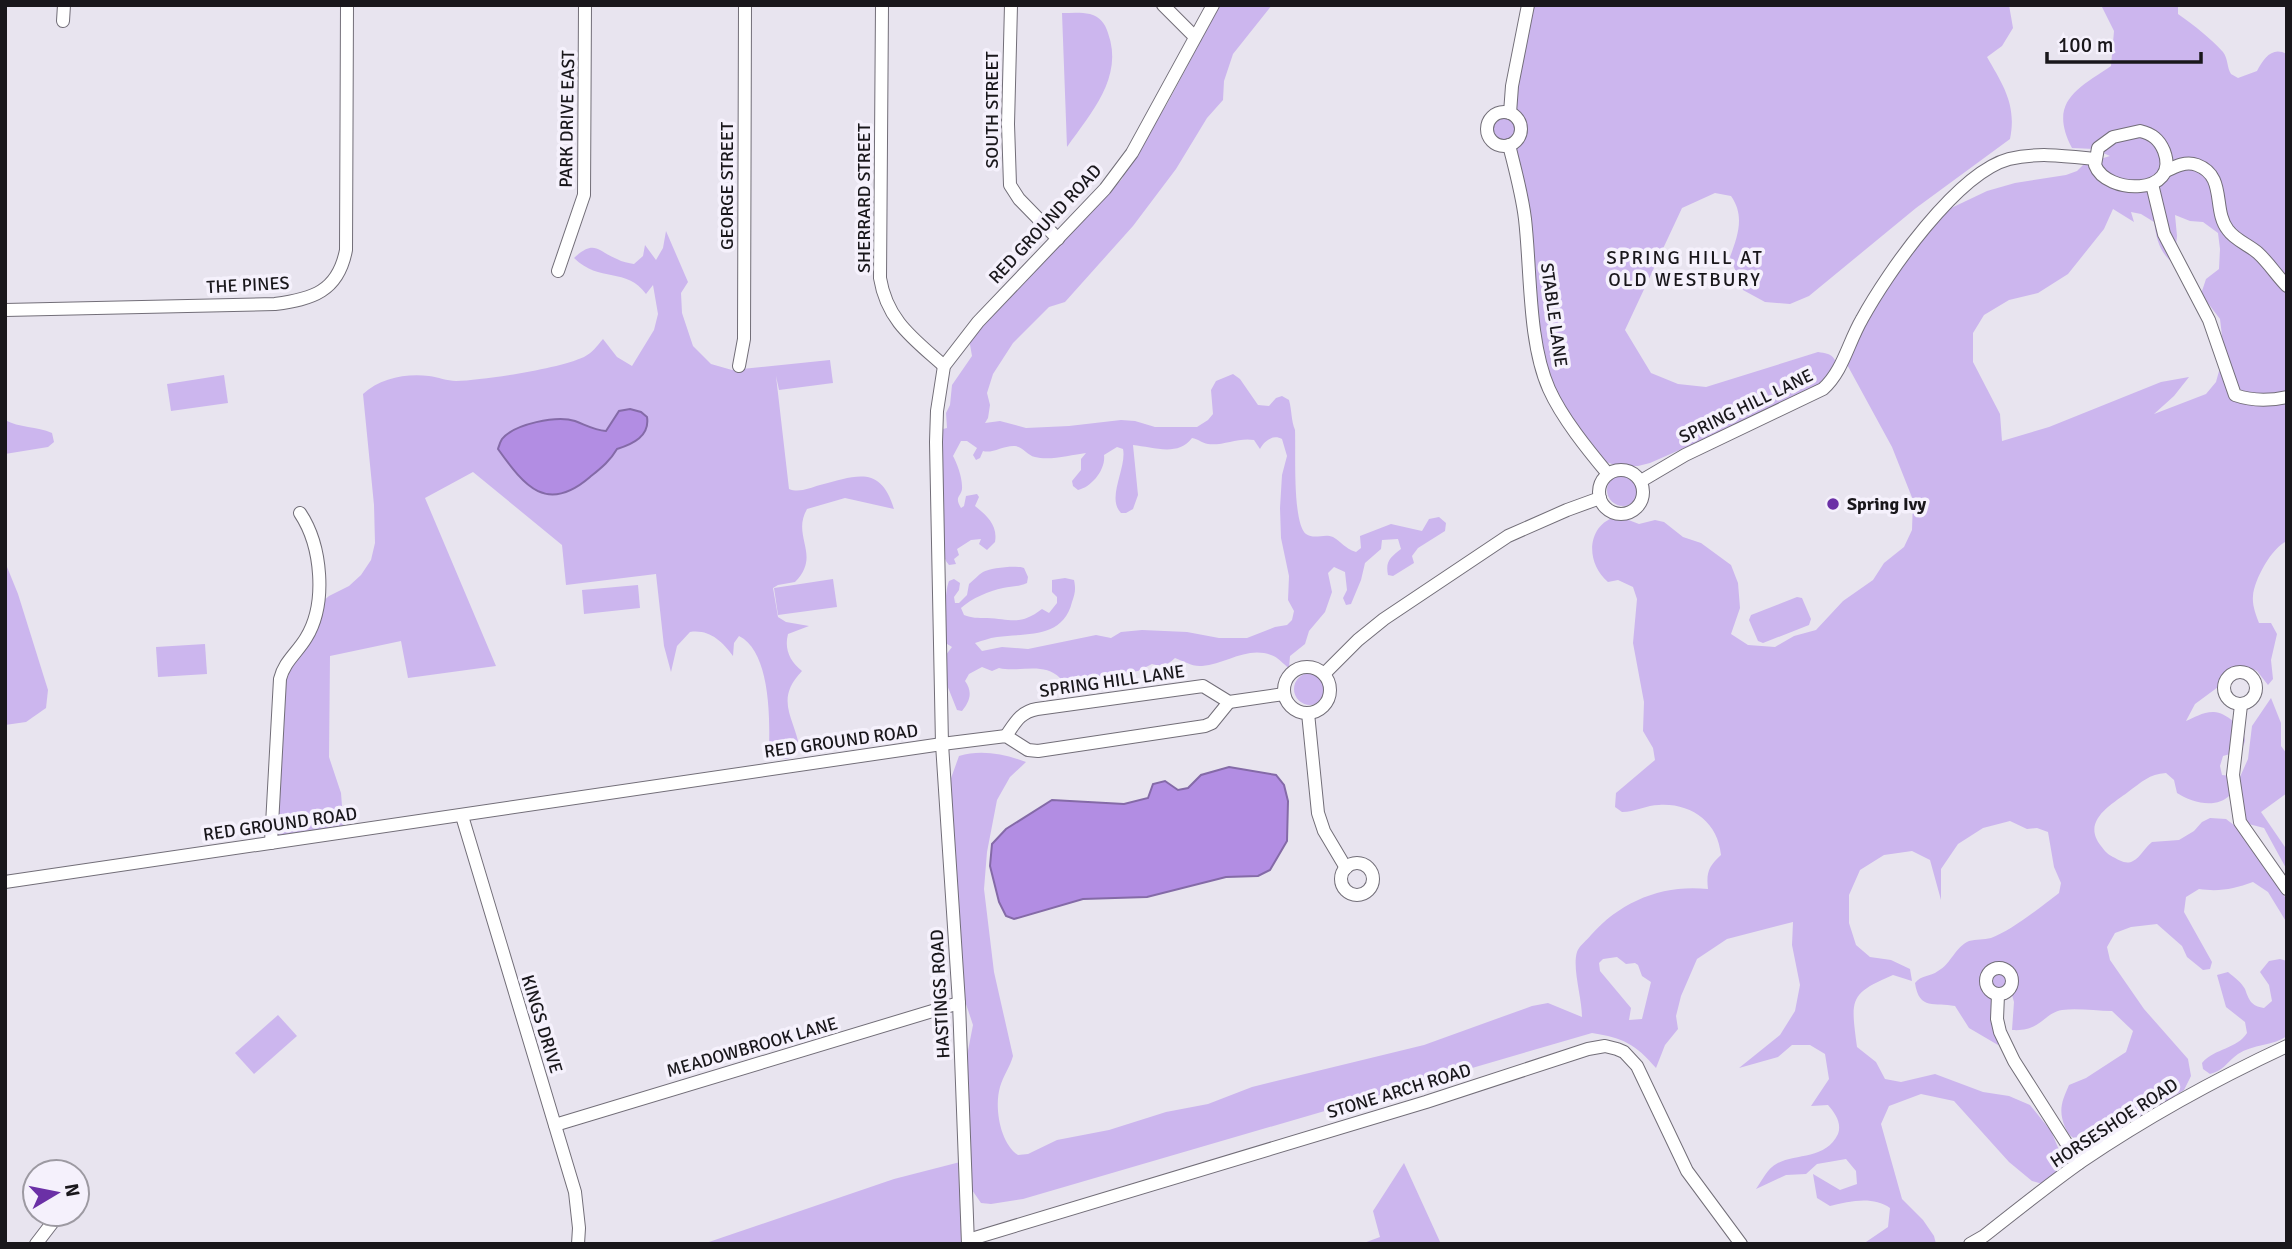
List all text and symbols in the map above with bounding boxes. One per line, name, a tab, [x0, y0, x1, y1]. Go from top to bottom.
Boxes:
scale bar	[2047, 21, 2201, 65]
text: 100 m	[2058, 32, 2113, 58]
street label: PARK DRIVE EAST	[555, 50, 579, 188]
street label: SOUTH STREET	[981, 51, 1003, 169]
street label: GEORGE STREET	[716, 122, 738, 250]
street label: SHERRARD STREET	[853, 123, 875, 273]
street label: RED GROUND ROAD	[984, 160, 1106, 288]
district label: SPRING HILL AT OLD WESTBURY	[1606, 246, 1764, 292]
street label: STABLE LANE	[1536, 261, 1572, 369]
street label: THE PINES	[206, 272, 290, 298]
street label: SPRING HILL LANE	[1675, 364, 1817, 448]
place label: Spring Ivy	[1847, 493, 1926, 515]
marker: Spring Ivy	[1825, 496, 1841, 512]
street label: SPRING HILL LANE	[1038, 660, 1186, 702]
street label: RED GROUND ROAD	[763, 719, 919, 763]
street label: RED GROUND ROAD	[202, 802, 358, 846]
street label: HASTINGS ROAD	[926, 929, 954, 1059]
street label: KINGS DRIVE	[517, 972, 567, 1076]
street label: MEADOWBROOK LANE	[664, 1012, 840, 1082]
street label: STONE ARCH ROAD	[1324, 1059, 1474, 1123]
street label: HORSESHOE ROAD	[2046, 1073, 2182, 1173]
north arrow	[21, 1158, 91, 1228]
text: N	[59, 1182, 85, 1199]

